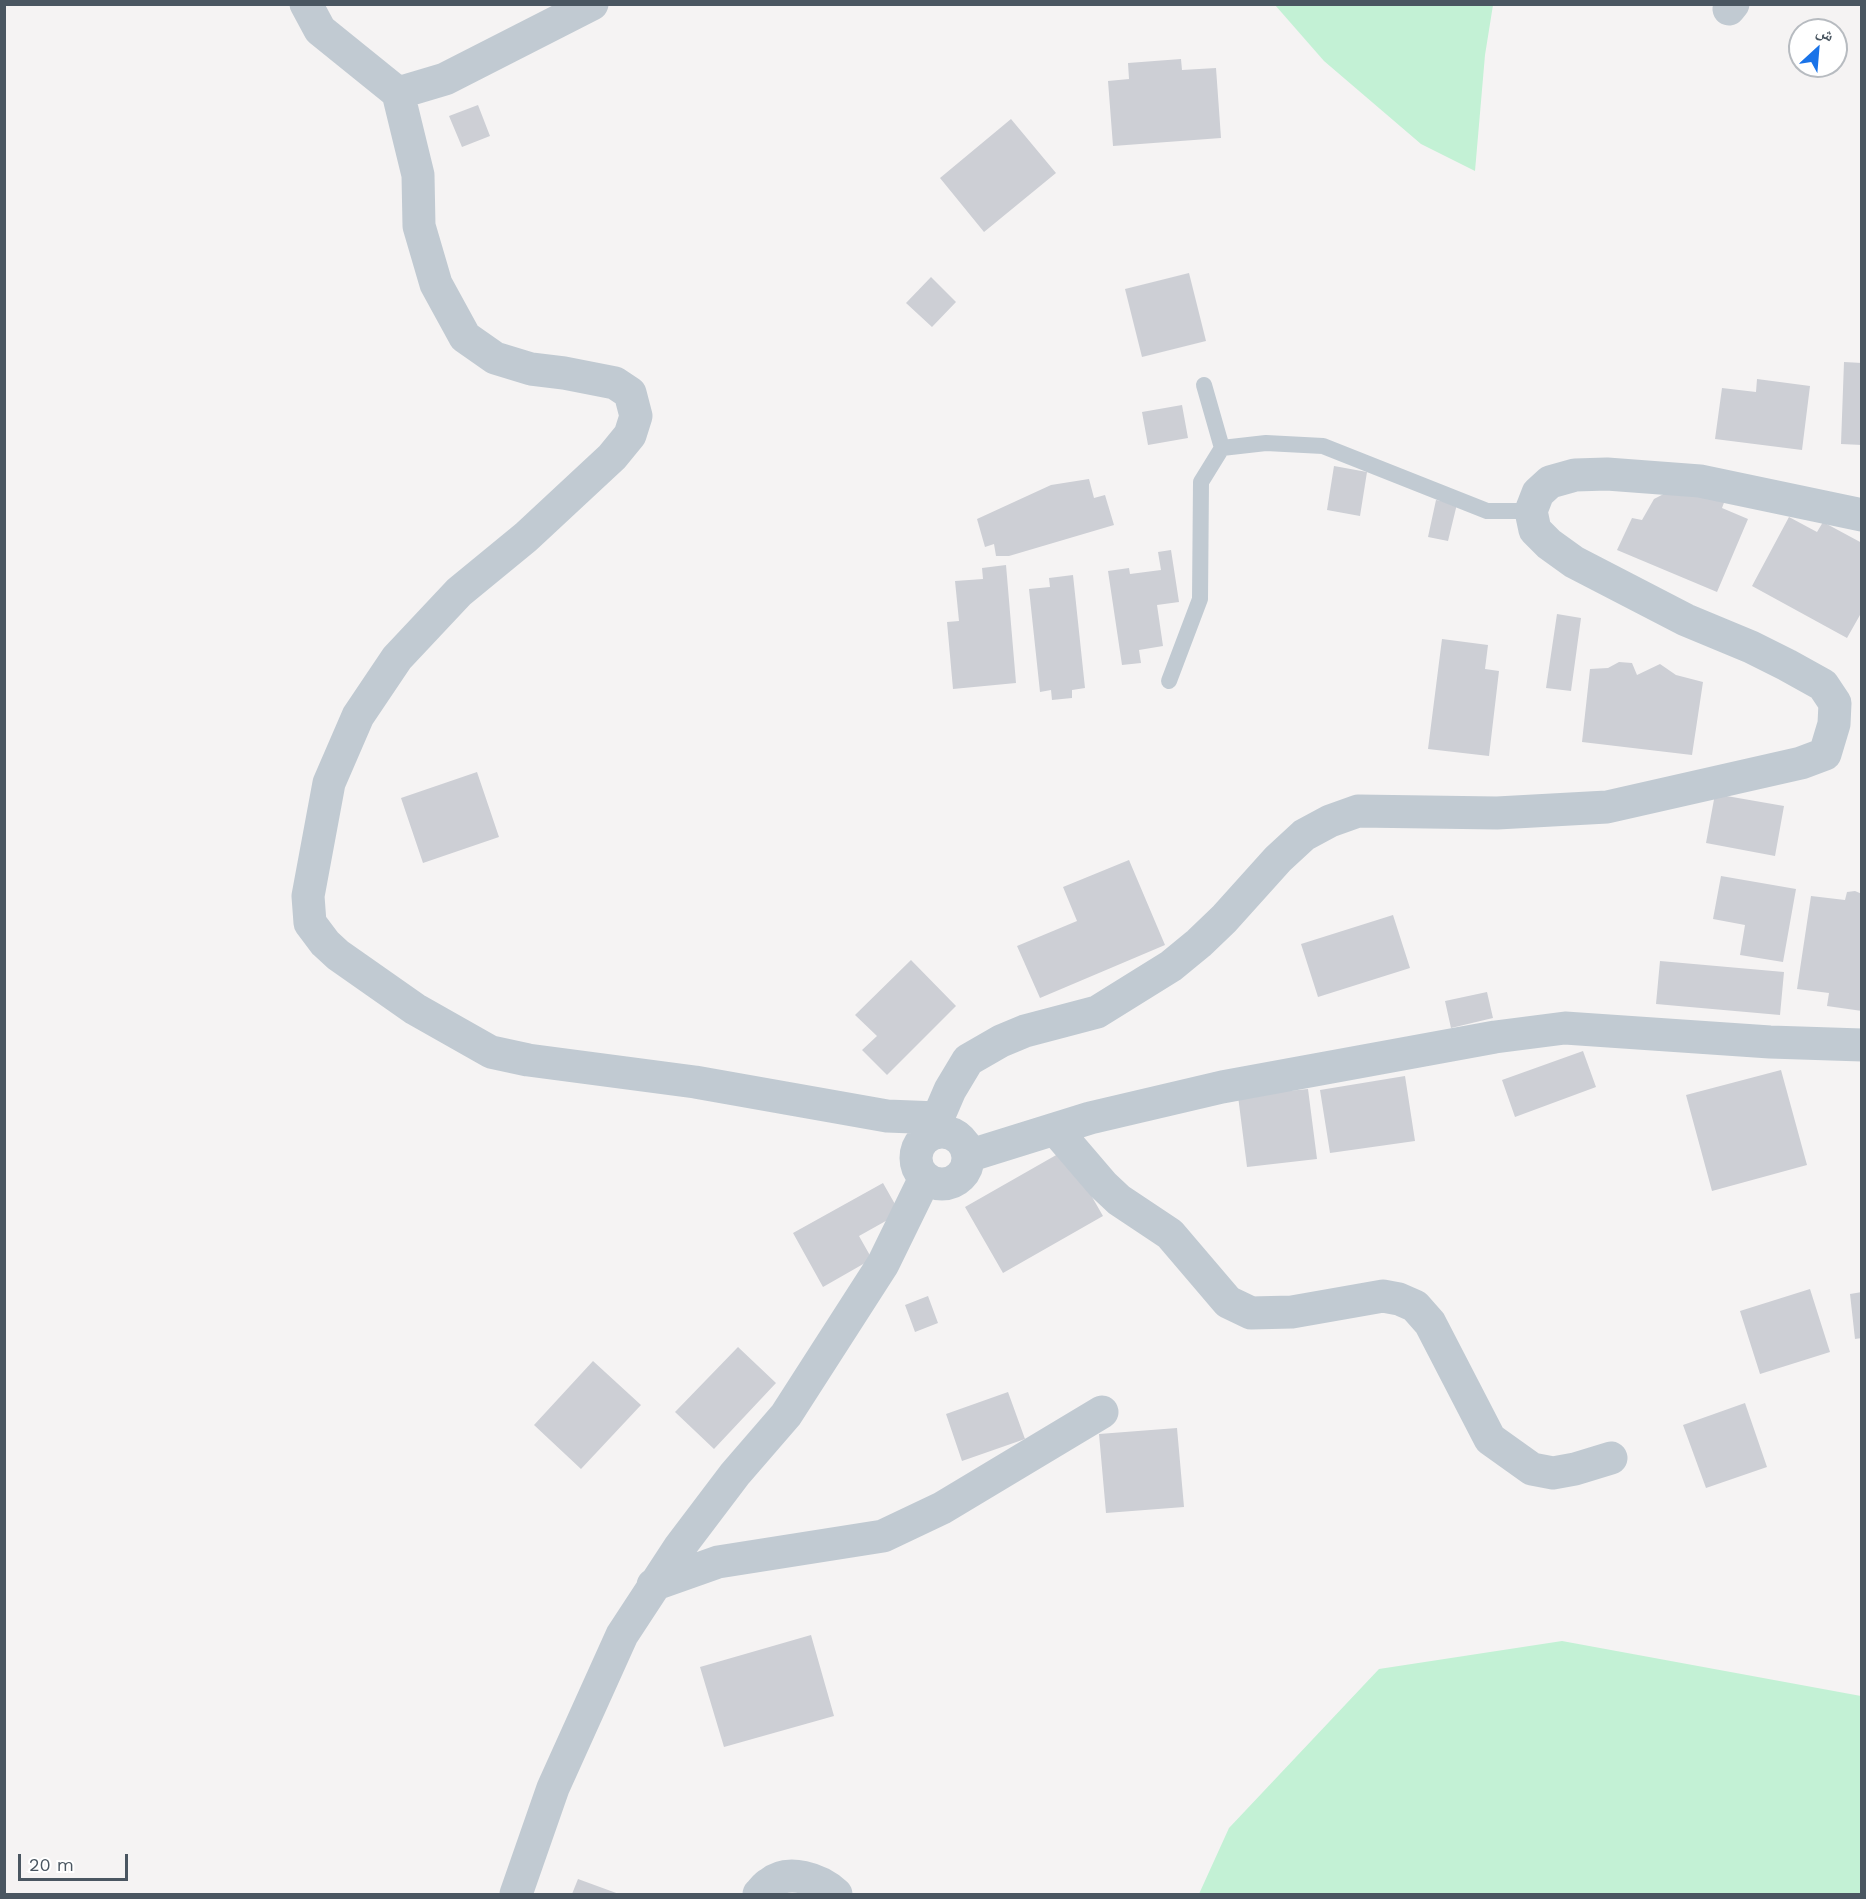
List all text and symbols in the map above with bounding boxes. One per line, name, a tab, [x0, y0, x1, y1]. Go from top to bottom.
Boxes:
north arrow	[1788, 18, 1848, 78]
text: ش	[1813, 21, 1837, 45]
scale bar	[21, 1842, 130, 1880]
text: 20 m	[29, 1854, 74, 1875]

